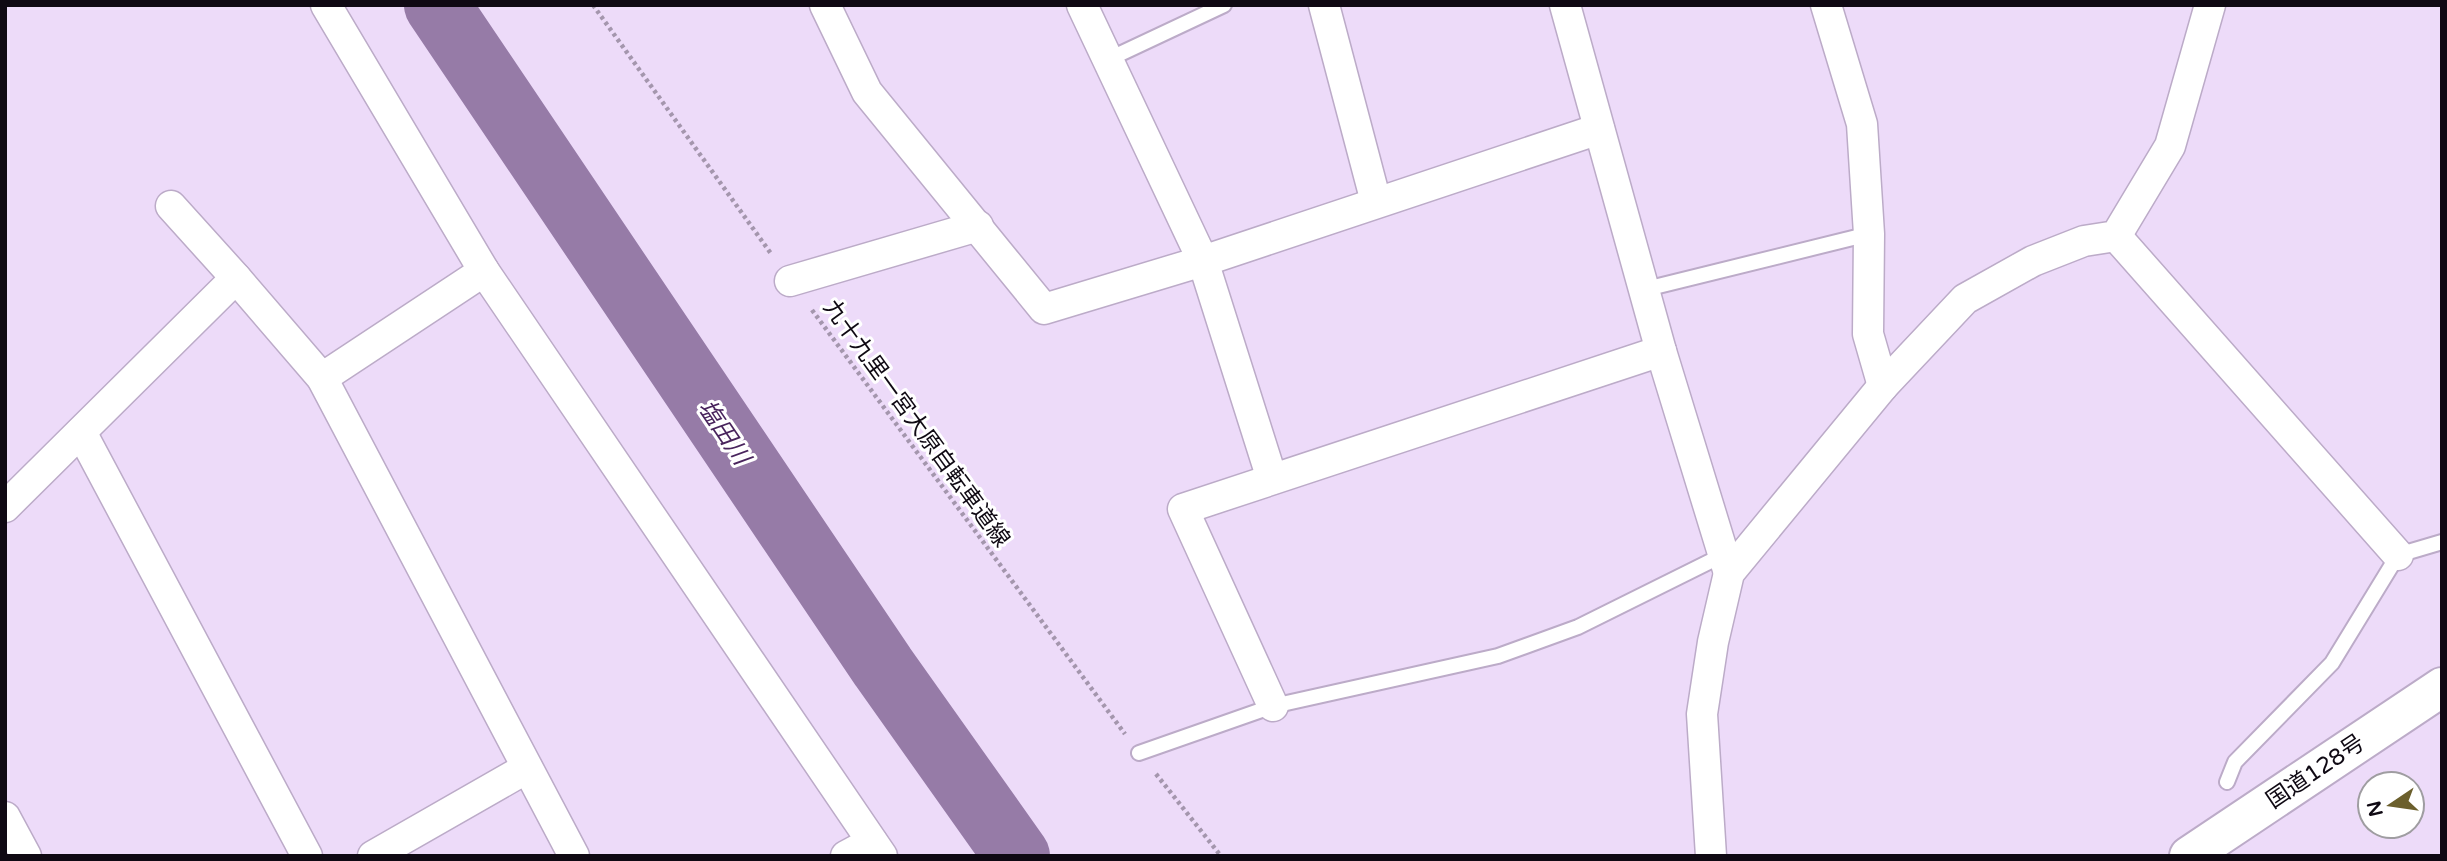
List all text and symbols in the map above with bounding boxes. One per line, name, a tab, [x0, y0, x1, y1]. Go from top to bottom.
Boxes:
street label: 九十九里一宮大原自転車道線	[817, 294, 1015, 553]
water label: 塩田川	[691, 394, 757, 473]
street label: 国道128号	[2261, 729, 2370, 815]
north arrow	[2356, 770, 2426, 840]
text: N	[2363, 799, 2388, 819]

